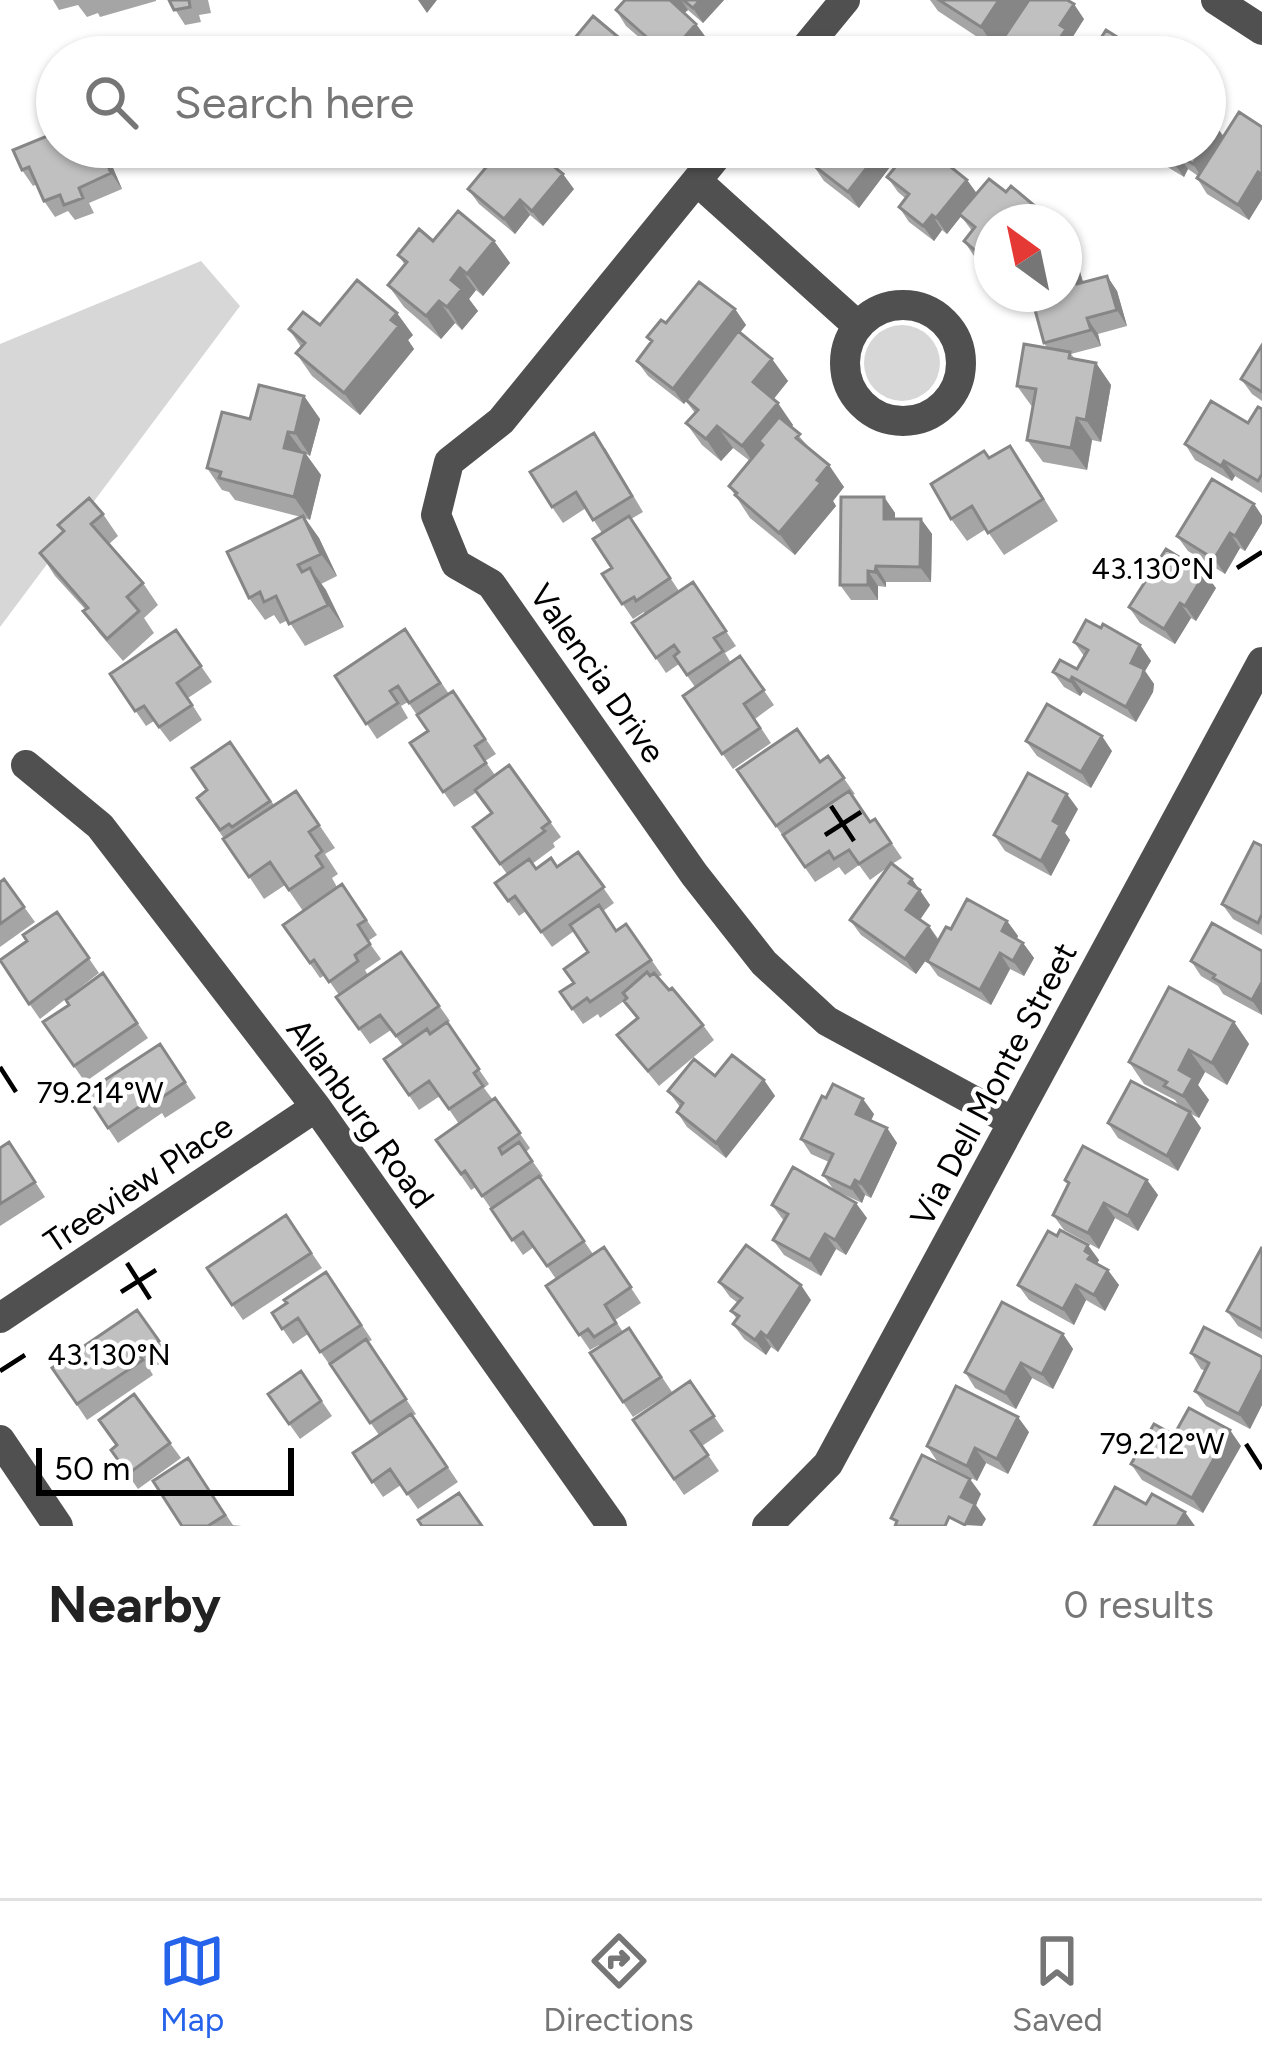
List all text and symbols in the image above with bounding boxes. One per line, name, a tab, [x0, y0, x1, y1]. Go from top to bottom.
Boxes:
search box	[36, 36, 1226, 168]
icon: search	[78, 69, 144, 135]
text: Search here	[174, 75, 414, 129]
north arrow	[974, 204, 1082, 312]
text: 43.130°N	[1091, 550, 1215, 587]
street label: Valencia Drive	[522, 577, 673, 770]
street label: Via Dell Monte Street	[902, 936, 1085, 1233]
street label: Allanburg Road	[279, 1011, 442, 1216]
text: 79.214°W	[37, 1074, 164, 1111]
street label: Treeview Place	[37, 1106, 240, 1261]
text: 43.130°N	[47, 1336, 171, 1373]
text: 79.212°W	[1099, 1425, 1225, 1462]
scale bar	[36, 1442, 294, 1495]
text: 50 m	[54, 1449, 130, 1488]
text: Nearby	[48, 1574, 221, 1635]
text: 0 results	[1063, 1581, 1214, 1628]
tab: Map	[159, 1928, 225, 2039]
tab: Directions	[543, 1928, 694, 2039]
tab: Saved	[1012, 1928, 1103, 2039]

